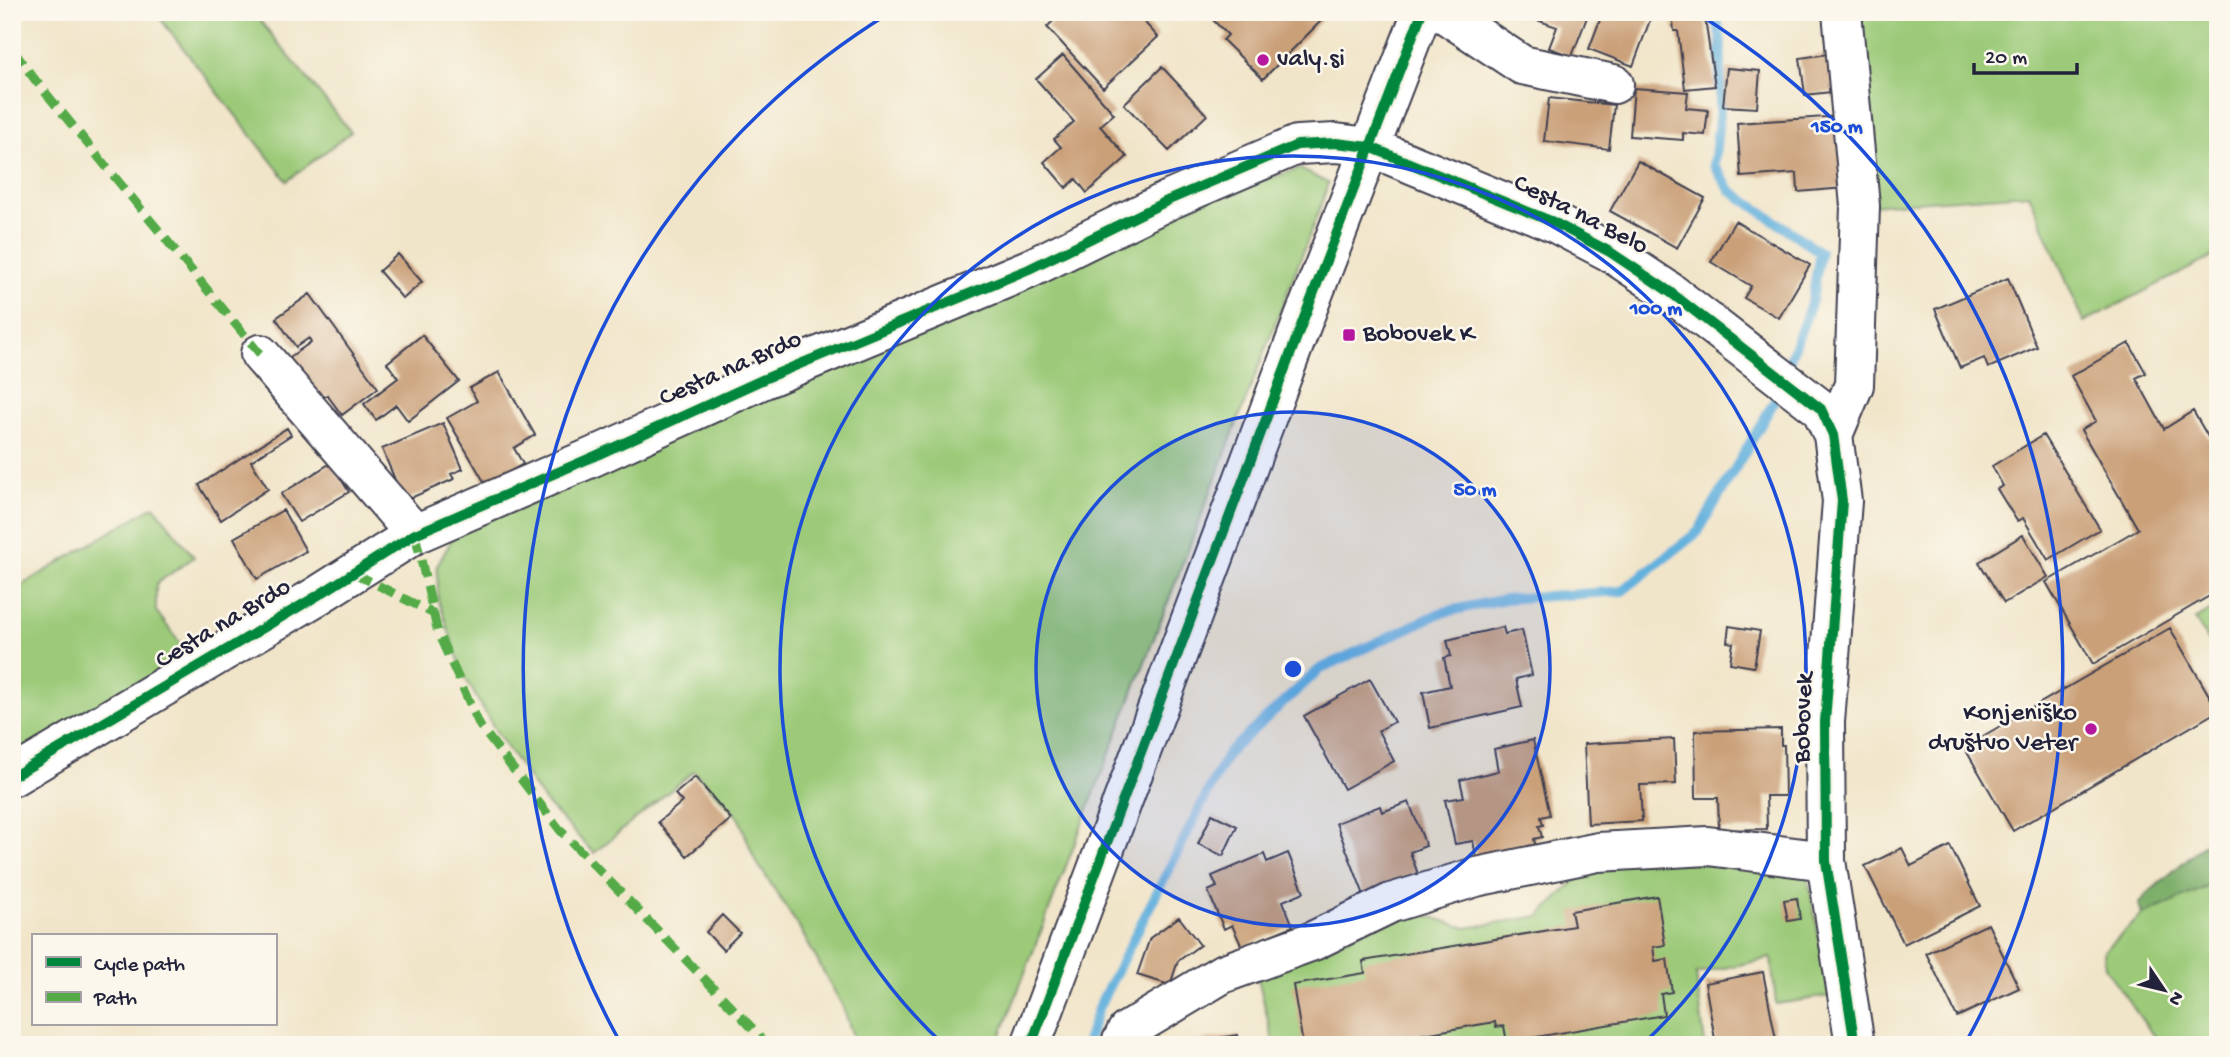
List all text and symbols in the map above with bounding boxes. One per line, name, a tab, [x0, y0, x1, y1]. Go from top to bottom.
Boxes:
scale bar	[1974, 32, 2078, 76]
place label: valy.si	[1277, 45, 1345, 76]
text: 20 m	[1985, 47, 2027, 72]
marker: valy.si	[1255, 52, 1271, 68]
text: 150 m	[1810, 116, 1863, 141]
street label: Cesta na Belo	[1507, 169, 1653, 263]
text: 100 m	[1629, 298, 1682, 323]
place label: Bobovek K	[1362, 320, 1477, 351]
street label: Cesta na Brdo	[655, 325, 807, 415]
marker: Bobovek K	[1341, 327, 1357, 343]
text: 50 m	[1454, 479, 1497, 504]
street label: Cesta na Brdo	[151, 572, 297, 678]
centre of rings	[1281, 657, 1305, 681]
street label: Bobovek	[1788, 670, 1822, 765]
place label: Konjeniško društvo Veter	[1928, 699, 2080, 760]
marker: Konjeniško društvo Veter	[2083, 721, 2099, 737]
legend	[32, 934, 276, 1026]
text: Cycle path	[94, 954, 185, 979]
north arrow	[2128, 956, 2198, 1026]
text: N	[2162, 986, 2188, 1009]
text: Path	[93, 988, 137, 1013]

